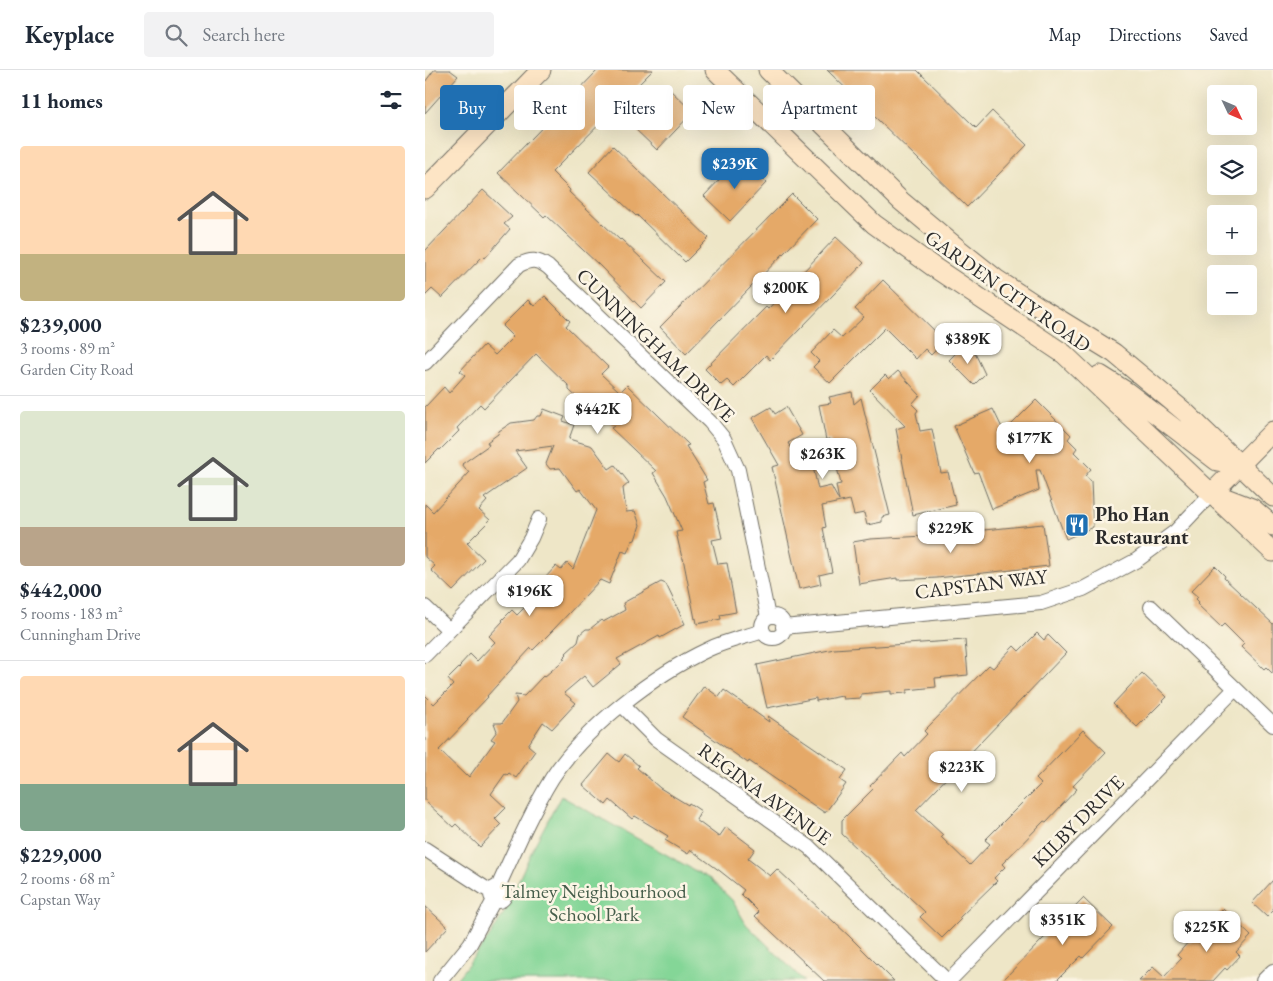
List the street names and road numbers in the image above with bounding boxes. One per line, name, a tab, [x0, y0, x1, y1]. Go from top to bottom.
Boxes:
street label: GARDEN CITY ROAD	[920, 224, 1096, 358]
street label: CUNNINGHAM DRIVE	[571, 262, 741, 428]
street label: CAPSTAN WAY	[913, 563, 1050, 605]
street label: REGINA AVENUE	[693, 737, 837, 851]
street label: KILBY DRIVE	[1026, 769, 1130, 873]

